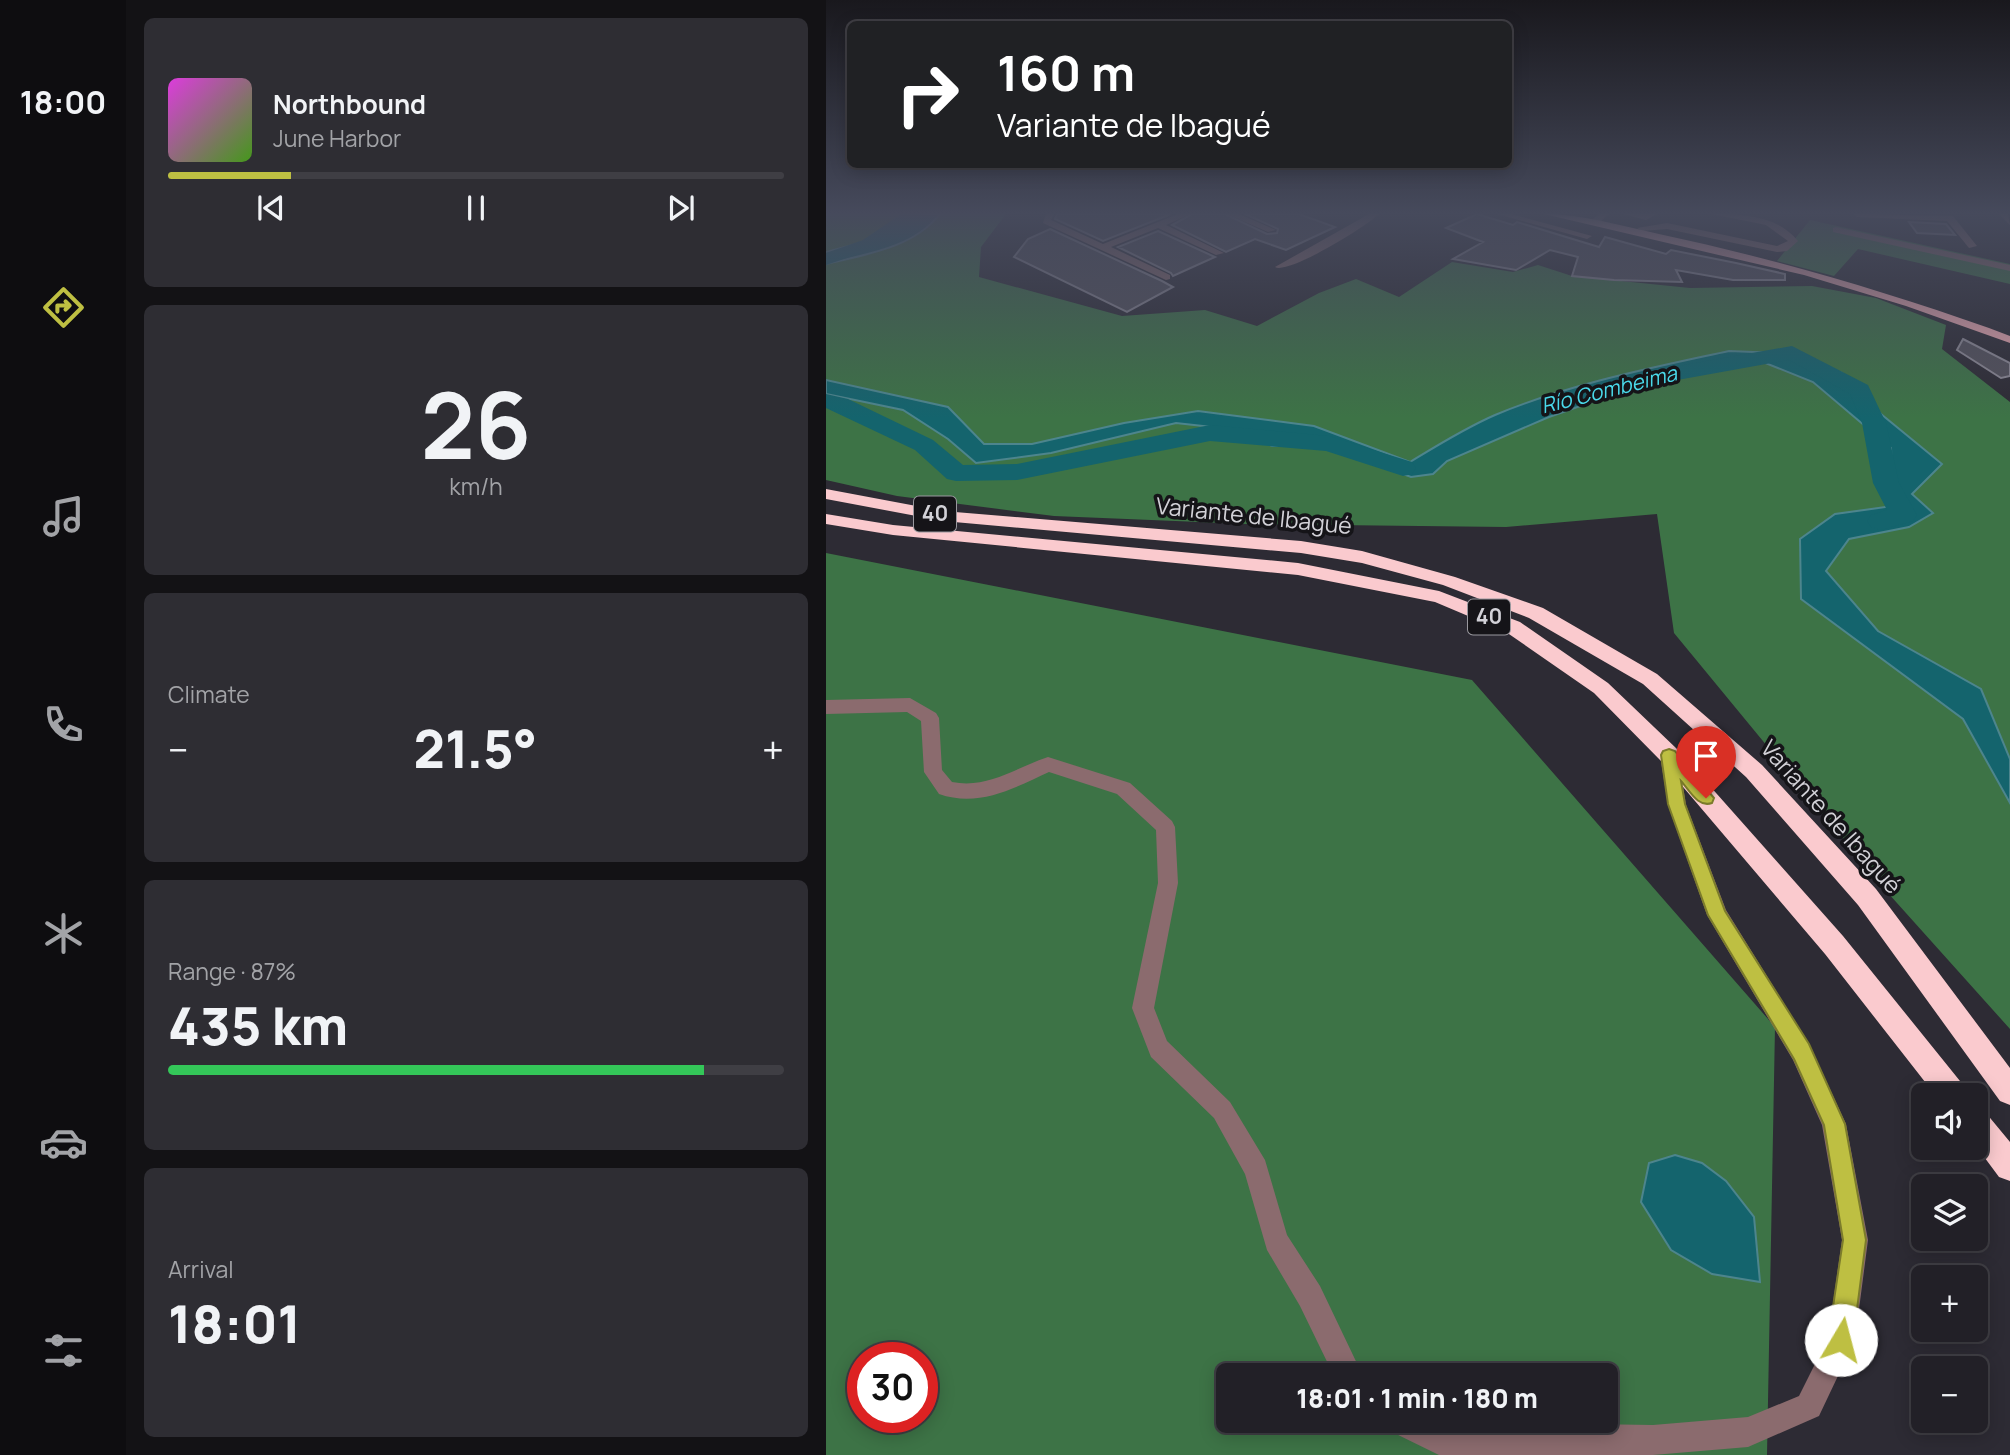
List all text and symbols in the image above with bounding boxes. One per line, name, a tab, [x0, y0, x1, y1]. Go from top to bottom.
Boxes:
text: 160 m	[997, 39, 1135, 106]
icon: right	[882, 49, 973, 140]
text: 18:00	[20, 80, 106, 124]
text: Northbound	[273, 86, 426, 122]
text: Variante de Ibagué	[997, 103, 1271, 147]
text: June Harbor	[273, 122, 401, 154]
icon: previous	[252, 189, 290, 227]
icon: pause	[457, 189, 495, 227]
icon: next	[662, 189, 700, 227]
icon: directions	[39, 283, 88, 332]
water label: Río Combeima	[1538, 358, 1681, 419]
text: 26	[421, 362, 531, 486]
text: km/h	[449, 470, 503, 502]
street label: Variante de Ibagué	[1155, 489, 1354, 541]
icon: music	[39, 492, 88, 541]
road number: 40	[914, 496, 956, 532]
road number: 40	[1468, 600, 1510, 634]
text: Climate	[168, 678, 250, 710]
icon: phone	[39, 700, 88, 749]
text: 21.5°	[414, 713, 537, 784]
text: −	[168, 723, 189, 775]
text: +	[762, 723, 784, 775]
pin	[1676, 726, 1736, 798]
street label: Variante de Ibagué	[1754, 733, 1909, 900]
icon: arrive	[1687, 737, 1725, 775]
icon: climate	[39, 909, 88, 958]
text: Range · 87%	[168, 955, 296, 987]
text: 435 km	[168, 990, 348, 1061]
map controls	[1911, 1083, 1988, 1433]
button: sound	[1911, 1083, 1988, 1160]
icon: car	[39, 1118, 88, 1167]
button: layers	[1911, 1174, 1988, 1251]
text: Arrival	[168, 1253, 234, 1285]
button: +	[1911, 1265, 1988, 1342]
text: 18:01	[168, 1288, 301, 1359]
position arrow	[1804, 1303, 1878, 1377]
icon: filters	[39, 1326, 88, 1375]
speed limit sign: 30	[847, 1342, 938, 1433]
button: −	[1911, 1356, 1988, 1433]
text: 18:01 · 1 min · 180 m	[1296, 1380, 1538, 1416]

